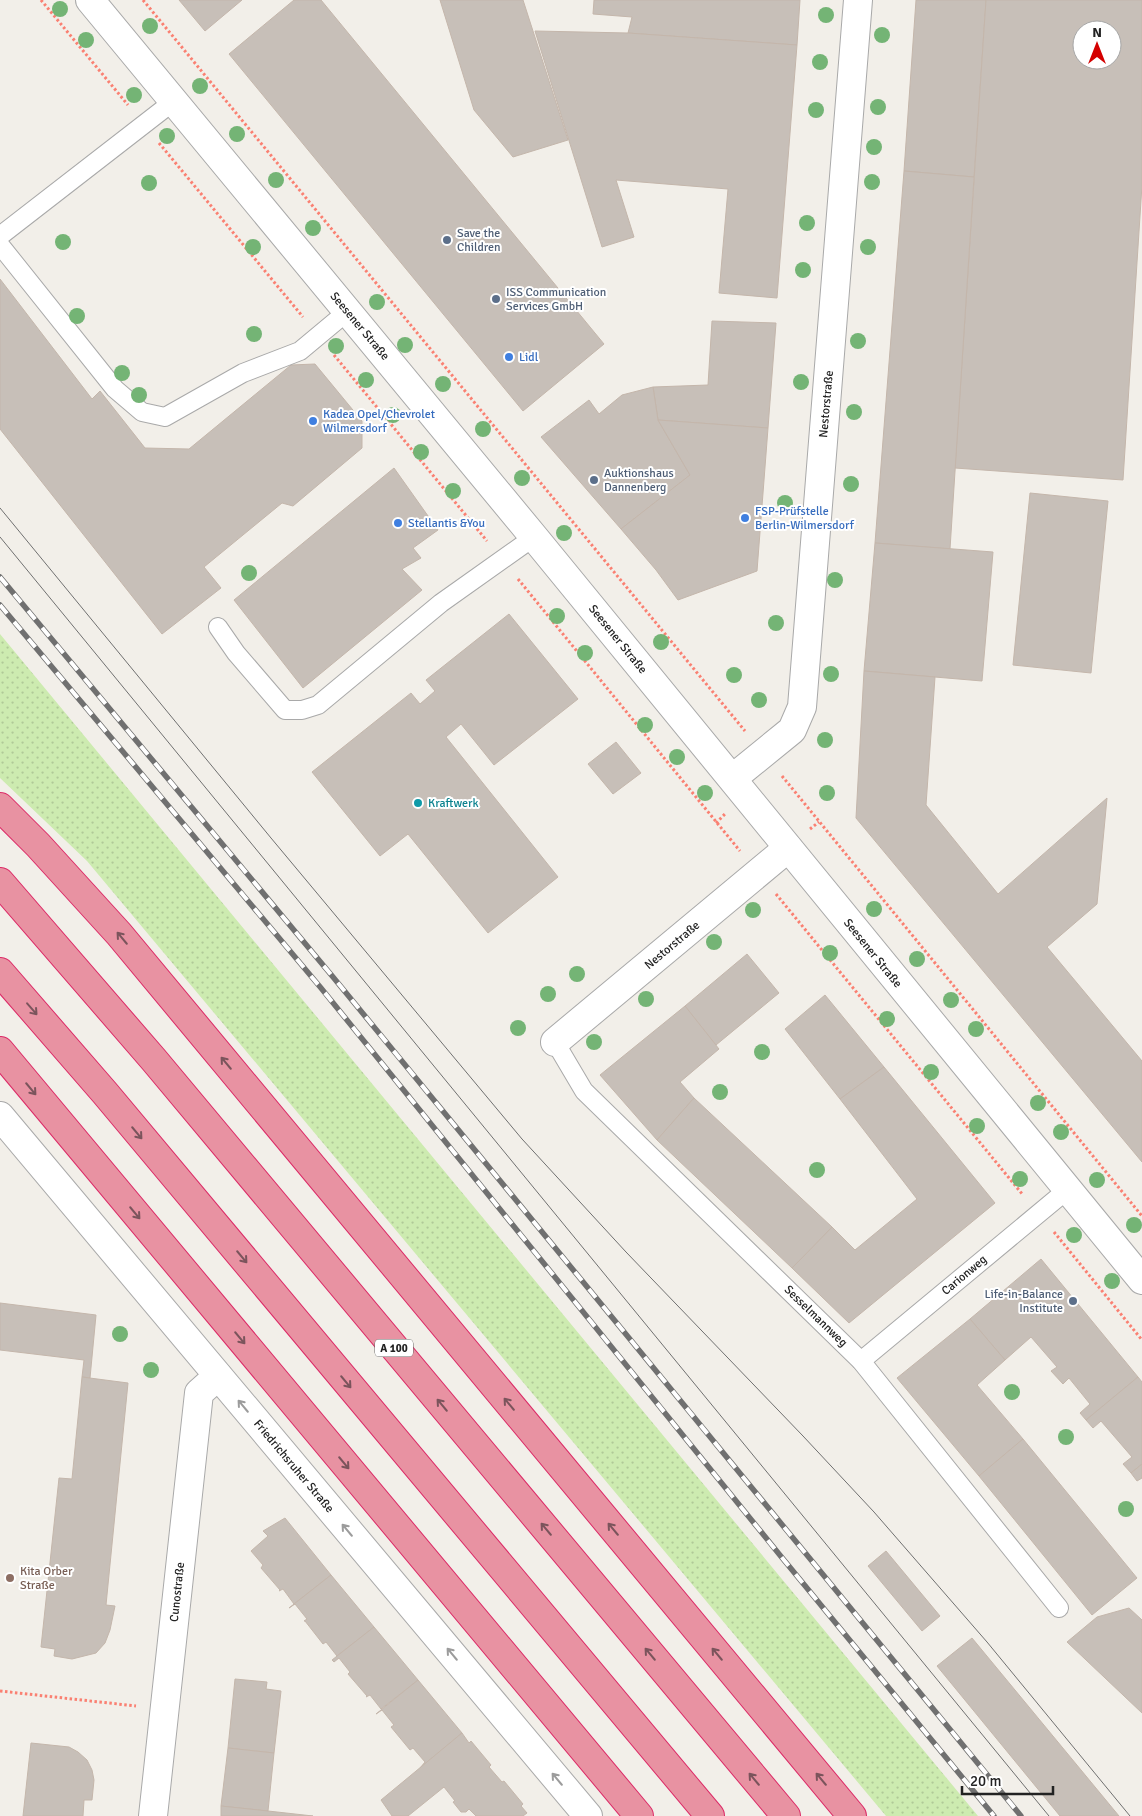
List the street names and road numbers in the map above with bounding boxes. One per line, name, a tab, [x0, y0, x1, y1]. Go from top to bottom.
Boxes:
street label: Seesener Straße	[327, 289, 392, 363]
street label: Nestorstraße	[816, 370, 837, 438]
street label: Seesener Straße	[585, 602, 650, 677]
street label: Seesener Straße	[840, 916, 905, 991]
street label: Nestorstraße	[642, 918, 703, 973]
street label: Carionweg	[939, 1252, 990, 1299]
street label: Sesselmannweg	[781, 1282, 850, 1350]
road number: A 100	[375, 1340, 413, 1356]
street label: Friedrichsruher Straße	[250, 1417, 337, 1516]
street label: Cunostraße	[167, 1561, 188, 1623]

